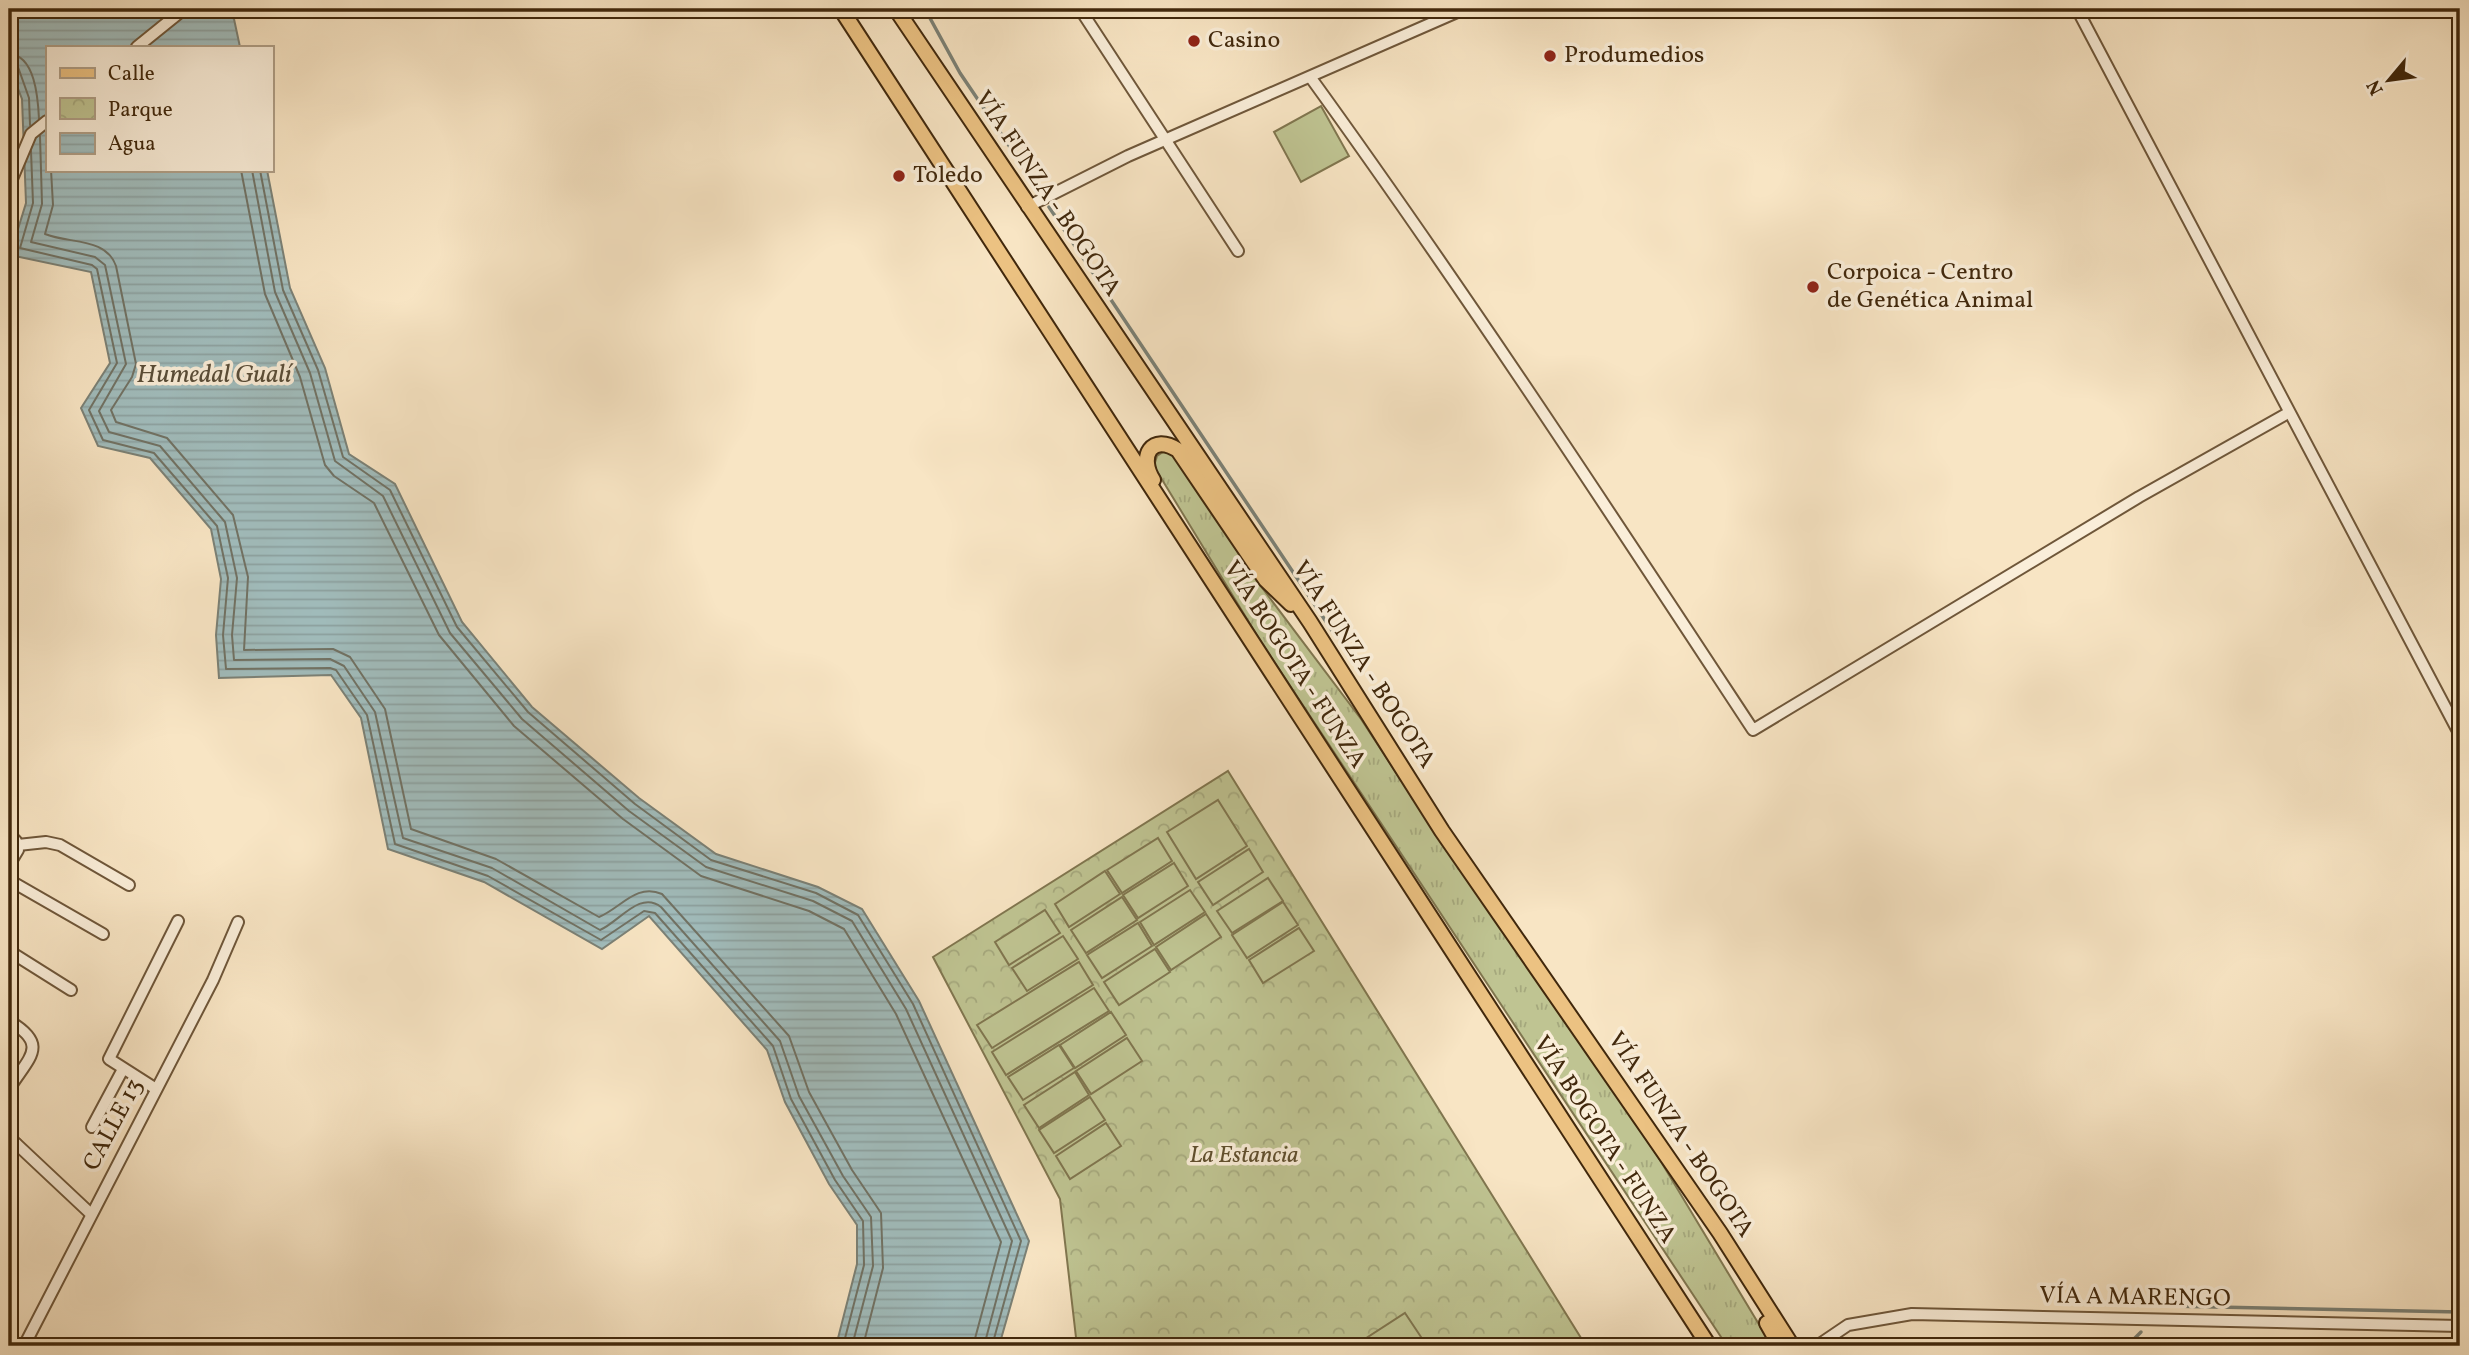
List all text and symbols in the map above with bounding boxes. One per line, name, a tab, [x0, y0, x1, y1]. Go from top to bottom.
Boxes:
place label: Casino	[1208, 24, 1280, 58]
marker: Casino	[1186, 33, 1202, 49]
place label: Produmedios	[1564, 39, 1704, 73]
legend	[46, 46, 273, 172]
north arrow	[2354, 46, 2424, 116]
marker: Produmedios	[1542, 48, 1558, 64]
text: Calle	[108, 60, 155, 89]
text: N	[2361, 75, 2391, 100]
street label: VÍA FUNZA - BOGOTA	[965, 84, 1129, 304]
text: Parque	[108, 96, 173, 125]
text: Agua	[108, 130, 156, 159]
place label: Toledo	[913, 159, 983, 193]
marker: Toledo	[891, 168, 907, 184]
place label: Corpoica - Centro de Genética Animal	[1827, 256, 2033, 318]
marker: Corpoica - Centro de Genética Animal	[1805, 279, 1821, 295]
water label: Humedal Gualí	[137, 357, 294, 393]
street label: VÍA BOGOTA - FUNZA	[1214, 554, 1374, 776]
street label: VÍA FUNZA - BOGOTA	[1283, 554, 1443, 776]
street label: VÍA FUNZA - BOGOTA	[1598, 1025, 1762, 1245]
street label: VÍA BOGOTA - FUNZA	[1524, 1029, 1684, 1251]
street label: CALLE 13	[76, 1073, 152, 1177]
park label: La Estancia	[1189, 1139, 1299, 1173]
street label: VÍA A MARENGO	[2039, 1279, 2231, 1317]

